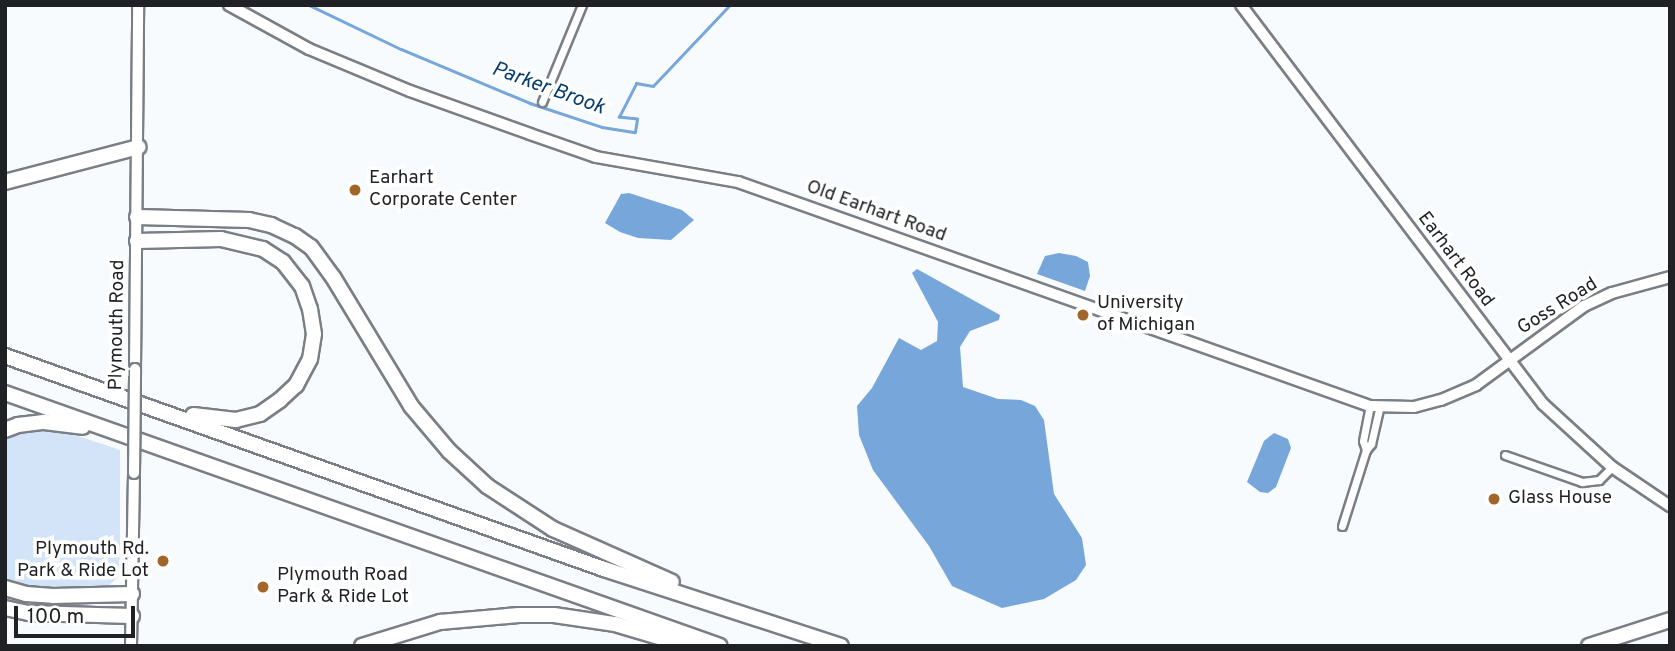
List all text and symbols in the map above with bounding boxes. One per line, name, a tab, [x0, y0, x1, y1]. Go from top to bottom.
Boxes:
water label: Parker Brook	[488, 57, 608, 121]
place label: Earhart Corporate Center	[369, 168, 517, 212]
street label: Old Earhart Road	[803, 176, 949, 248]
marker: Earhart Corporate Center	[347, 182, 363, 198]
street label: Earhart Road	[1412, 208, 1498, 312]
street label: Plymouth Road	[105, 259, 131, 391]
street label: Goss Road	[1514, 274, 1602, 340]
place label: University of Michigan	[1097, 293, 1195, 337]
marker: University of Michigan	[1075, 307, 1091, 323]
place label: Glass House	[1508, 488, 1612, 510]
marker: Glass House	[1486, 491, 1502, 507]
place label: Plymouth Rd. Park & Ride Lot	[17, 539, 149, 583]
marker: Plymouth Rd. Park & Ride Lot	[155, 553, 171, 569]
place label: Plymouth Road Park & Ride Lot	[277, 565, 409, 609]
marker: Plymouth Road Park & Ride Lot	[255, 579, 271, 595]
scale bar	[18, 592, 138, 636]
text: 100 m	[27, 604, 84, 631]

